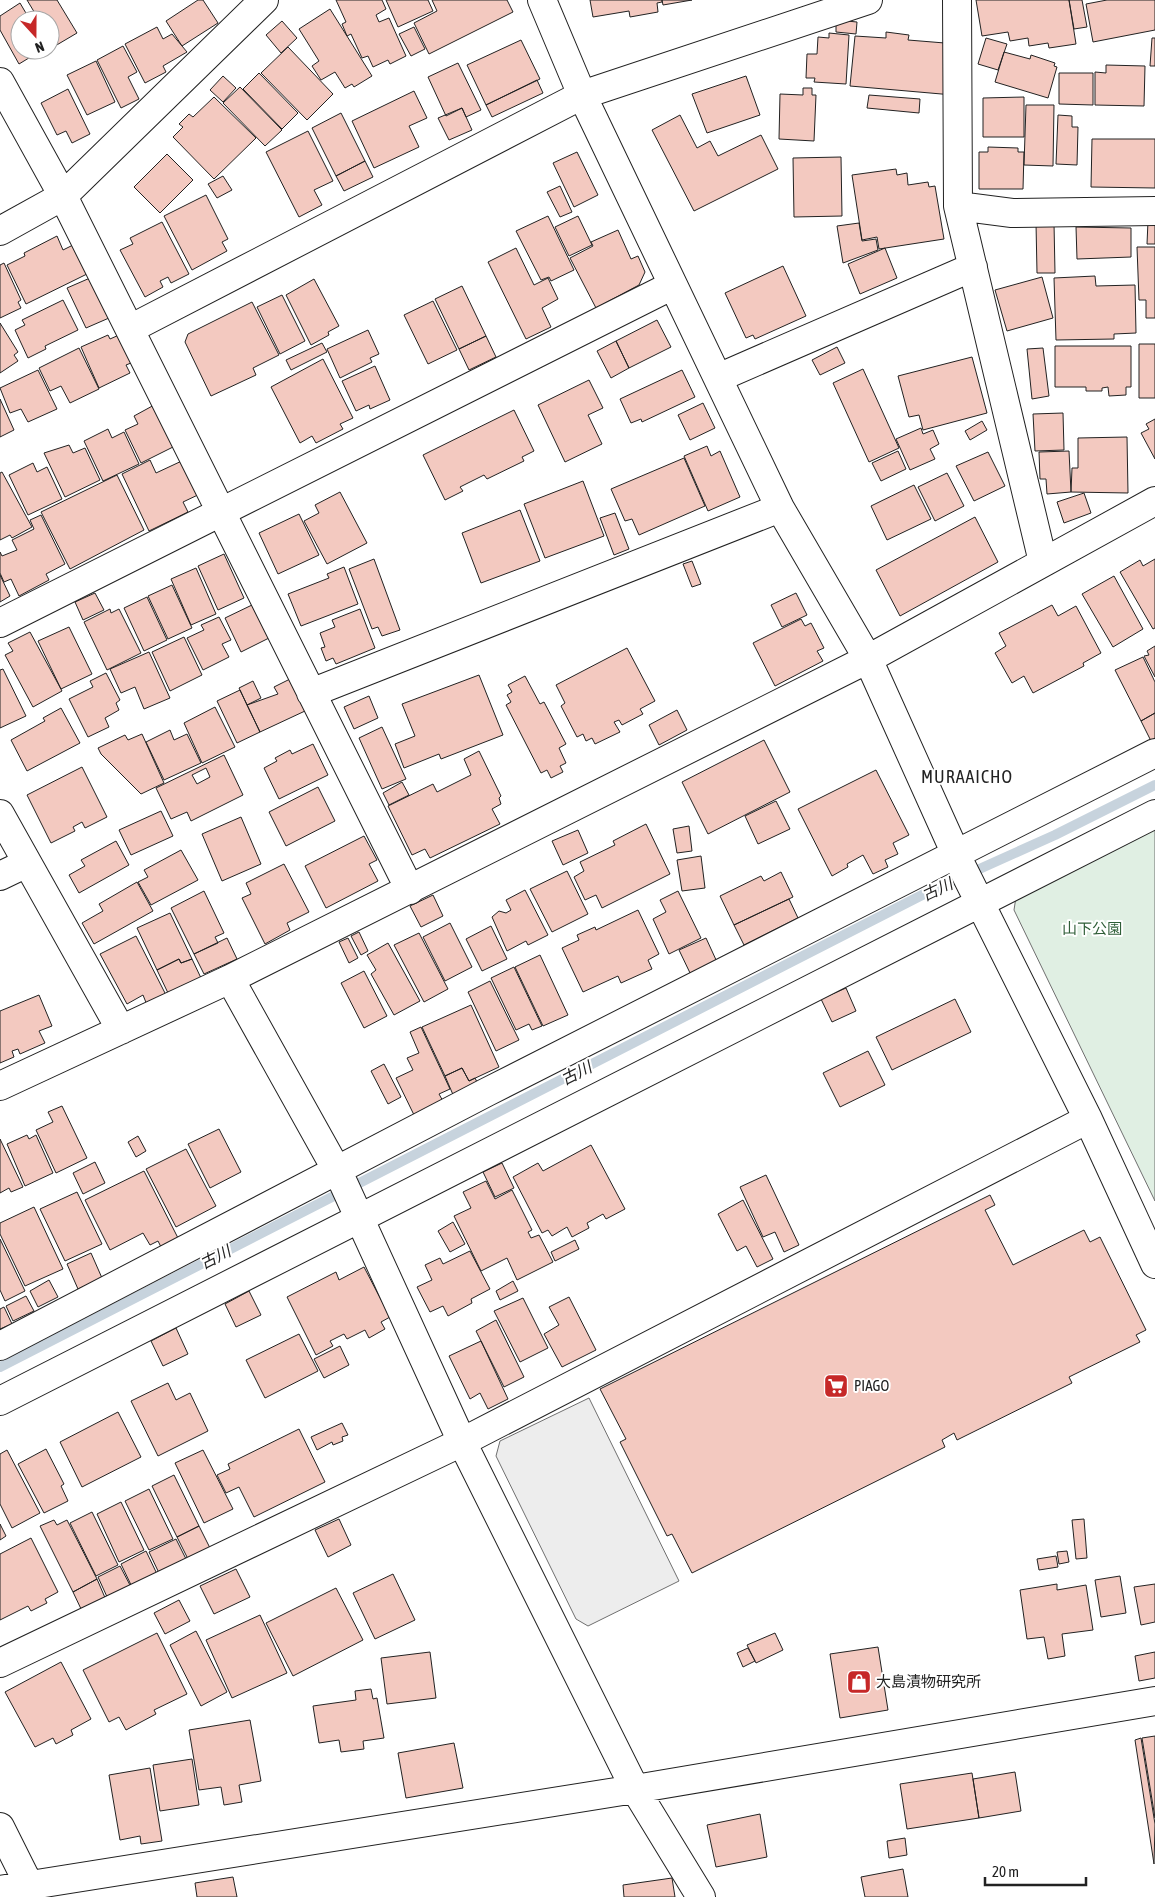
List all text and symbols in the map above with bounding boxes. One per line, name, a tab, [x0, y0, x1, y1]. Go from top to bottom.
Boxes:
north arrow	[10, 10, 60, 60]
text: N	[33, 38, 46, 56]
district label: MURAAICHO	[921, 766, 1013, 787]
water label: 古川	[919, 873, 957, 904]
park label: 山下公園	[1062, 920, 1122, 937]
water label: 古川	[558, 1057, 596, 1088]
water label: 古川	[197, 1241, 235, 1272]
supermarket icon: PIAGO	[823, 1373, 849, 1399]
place label: PIAGO	[854, 1377, 889, 1394]
shop icon: 大島漬物研究所	[846, 1669, 872, 1695]
place label: 大島漬物研究所	[876, 1673, 981, 1690]
scale bar	[985, 1854, 1086, 1886]
text: 20 m	[992, 1863, 1019, 1880]

